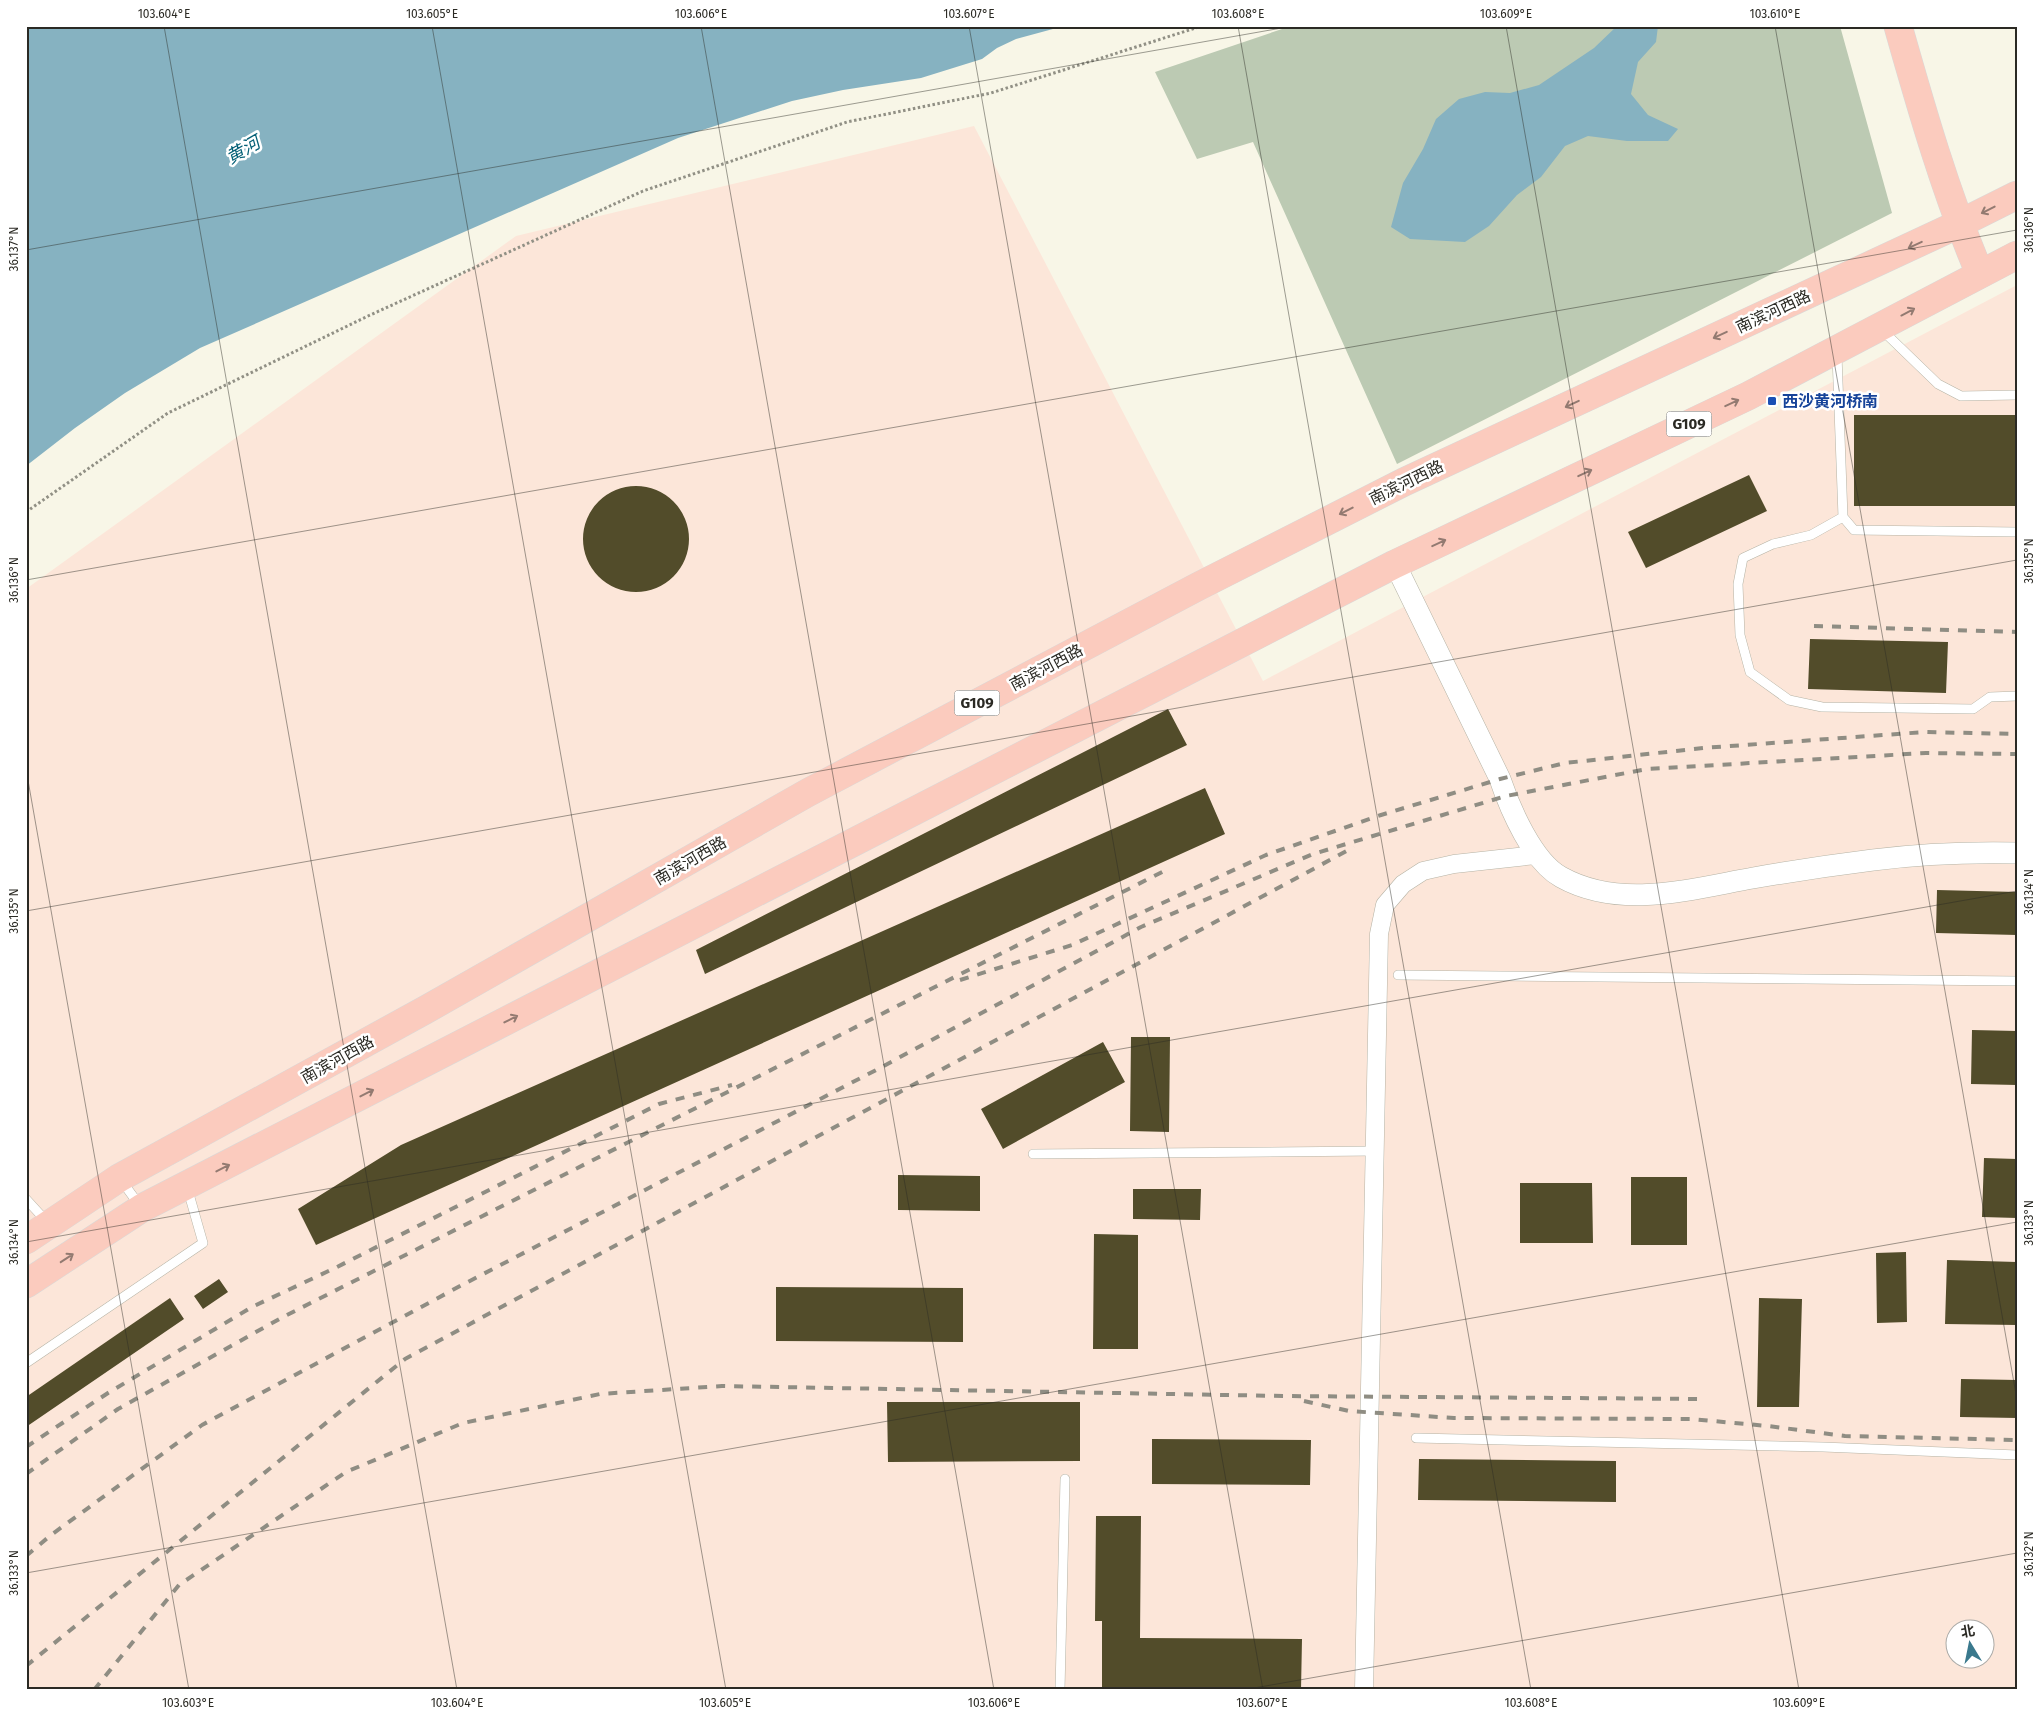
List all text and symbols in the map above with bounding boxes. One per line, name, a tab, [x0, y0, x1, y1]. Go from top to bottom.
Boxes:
text: 103.604°E	[138, 7, 190, 21]
text: 103.605°E	[406, 7, 458, 21]
text: 103.606°E	[675, 7, 727, 21]
text: 103.607°E	[943, 7, 995, 21]
text: 103.608°E	[1212, 7, 1264, 21]
text: 103.609°E	[1480, 7, 1532, 21]
text: 103.610°E	[1750, 7, 1800, 21]
water label: 黄河	[222, 130, 267, 169]
one-way arrow	[1981, 206, 1996, 215]
text: 36.136°N	[2022, 207, 2036, 253]
text: 36.137°N	[7, 226, 21, 272]
one-way arrow	[1907, 240, 1922, 250]
street label: 南滨河西路	[1733, 286, 1813, 337]
one-way arrow	[1900, 307, 1915, 317]
one-way arrow	[1712, 331, 1727, 341]
place label: 西沙黄河桥南	[1782, 392, 1878, 411]
marker: 西沙黄河桥南	[1766, 395, 1778, 407]
one-way arrow	[1724, 398, 1739, 407]
one-way arrow	[1565, 400, 1580, 409]
road number: G109	[1666, 412, 1712, 436]
street label: 南滨河西路	[1366, 456, 1446, 509]
one-way arrow	[1578, 468, 1593, 478]
one-way arrow	[1339, 506, 1354, 516]
one-way arrow	[1431, 537, 1446, 547]
text: 36.135°N	[2022, 538, 2036, 584]
text: 36.136°N	[7, 557, 21, 603]
street label: 南滨河西路	[1006, 640, 1086, 695]
road number: G109	[954, 690, 1000, 716]
street label: 南滨河西路	[651, 832, 730, 889]
text: 36.134°N	[2022, 869, 2036, 915]
text: 36.135°N	[7, 888, 21, 934]
one-way arrow	[504, 1014, 519, 1024]
street label: 南滨河西路	[298, 1032, 377, 1087]
one-way arrow	[359, 1088, 374, 1097]
one-way arrow	[215, 1163, 230, 1173]
text: 36.133°N	[2022, 1200, 2036, 1246]
text: 36.134°N	[7, 1219, 21, 1265]
one-way arrow	[60, 1253, 74, 1263]
text: 36.132°N	[2022, 1531, 2036, 1577]
text: 36.133°N	[7, 1550, 21, 1596]
north arrow	[1946, 1618, 1996, 1668]
text: 北	[1959, 1622, 1976, 1641]
text: 103.603°E	[162, 1696, 214, 1710]
text: 103.604°E	[431, 1696, 483, 1710]
text: 103.605°E	[699, 1696, 751, 1710]
text: 103.606°E	[968, 1696, 1020, 1710]
text: 103.607°E	[1236, 1696, 1288, 1710]
text: 103.608°E	[1505, 1696, 1557, 1710]
text: 103.609°E	[1773, 1696, 1825, 1710]

